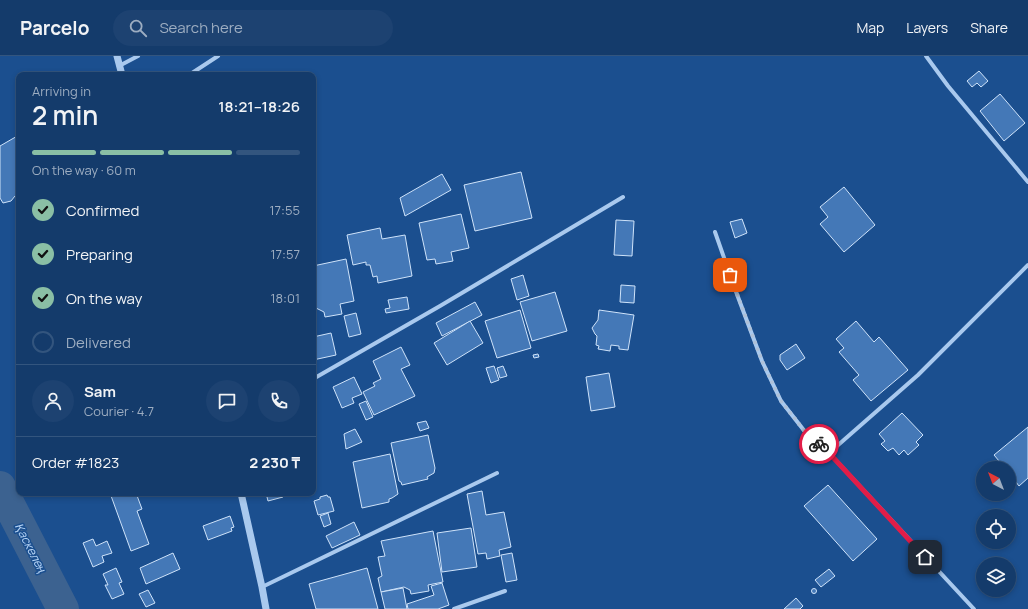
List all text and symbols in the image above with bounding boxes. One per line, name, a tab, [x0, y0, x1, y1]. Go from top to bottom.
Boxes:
search box	[113, 10, 393, 46]
text: Parcelo	[20, 15, 89, 41]
icon: search	[127, 17, 149, 39]
text: Search here	[159, 17, 243, 38]
text: Map	[856, 18, 884, 37]
text: Layers	[906, 18, 948, 37]
text: Share	[970, 18, 1008, 37]
text: Arriving in	[32, 82, 91, 100]
text: 18:21–18:26	[218, 96, 300, 117]
text: 2 min	[32, 97, 98, 133]
text: On the way · 60 m	[32, 161, 136, 179]
icon: check	[32, 199, 54, 221]
text: Confirmed	[66, 200, 139, 221]
text: 17:55	[270, 201, 300, 219]
icon: check	[32, 243, 54, 265]
text: Preparing	[66, 244, 133, 265]
text: 17:57	[270, 245, 300, 263]
pin	[713, 258, 747, 292]
icon: bag	[719, 264, 741, 286]
icon: check	[32, 287, 54, 309]
text: On the way	[66, 288, 142, 309]
text: 18:01	[270, 289, 300, 307]
text: Delivered	[66, 332, 131, 353]
button: person	[32, 380, 74, 422]
button: chat	[206, 380, 248, 422]
button: phone	[258, 380, 300, 422]
text: Sam	[84, 381, 116, 402]
text: Courier · 4.7	[84, 402, 154, 420]
courier	[799, 424, 839, 464]
icon: bike	[808, 433, 830, 455]
text: Order #1823	[32, 452, 119, 473]
text: 2 230 ₸	[249, 452, 300, 473]
north arrow	[976, 461, 1016, 501]
map controls	[976, 461, 1016, 597]
button: locate	[976, 509, 1016, 549]
water label: Қаскелең	[11, 520, 51, 576]
pin	[908, 540, 942, 574]
icon: home	[914, 546, 936, 568]
button: layers	[976, 557, 1016, 597]

